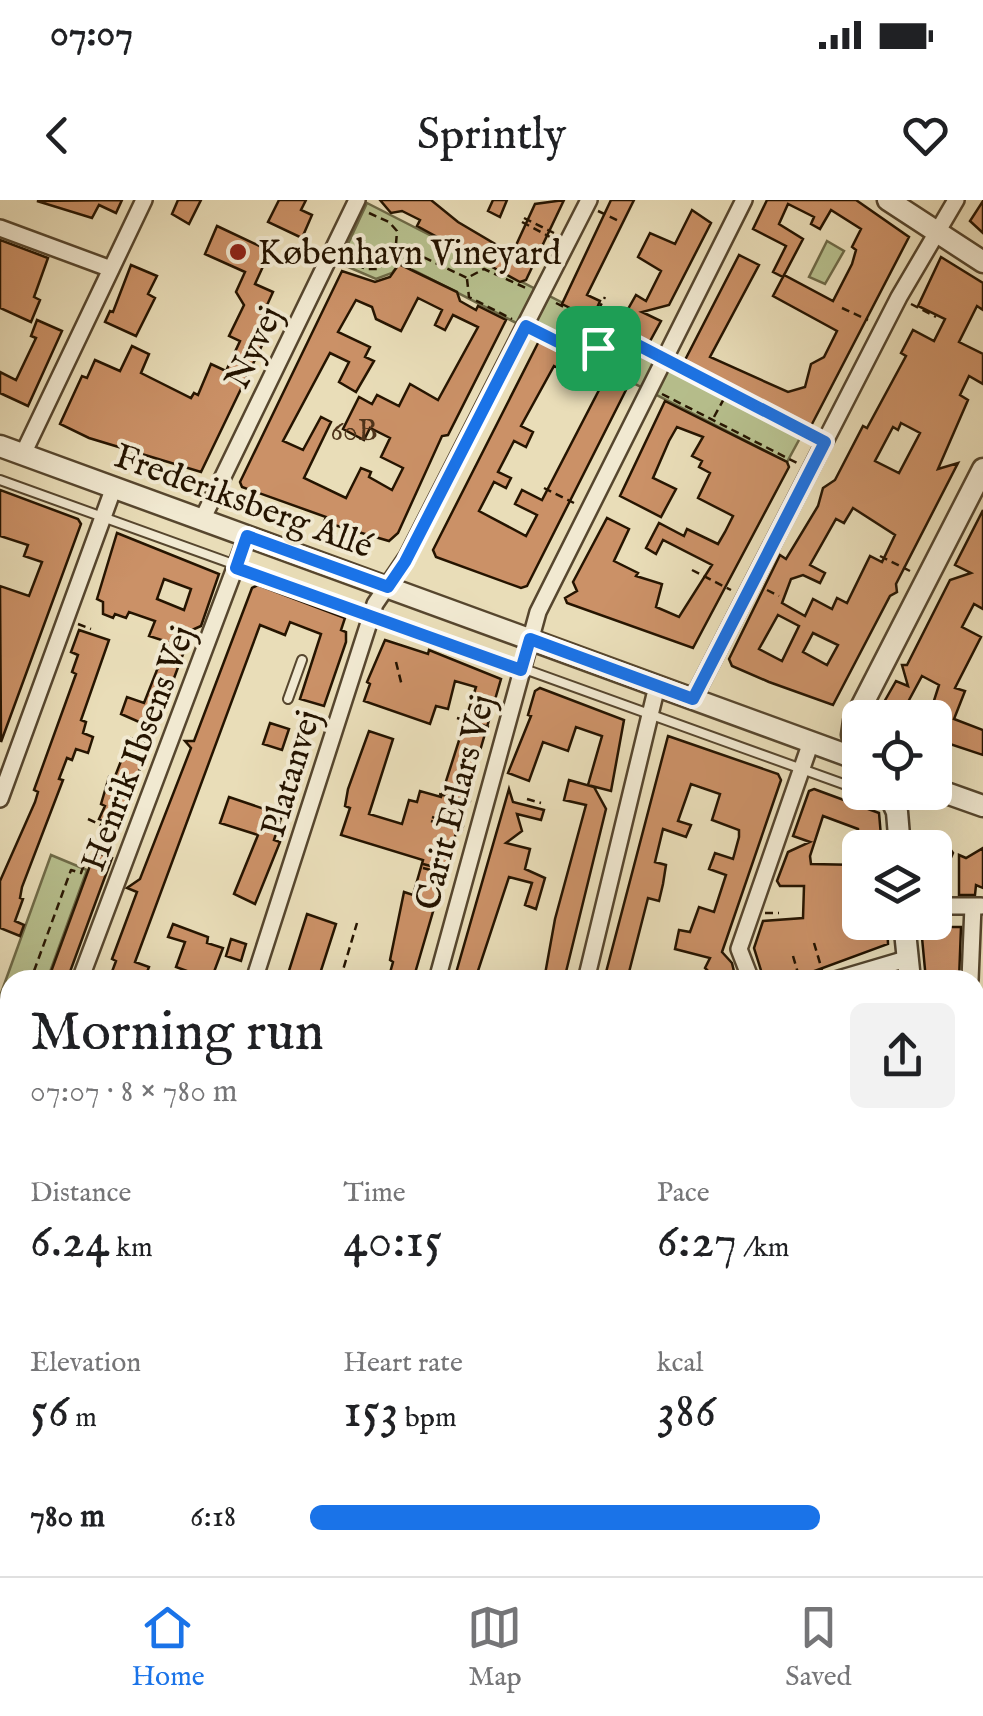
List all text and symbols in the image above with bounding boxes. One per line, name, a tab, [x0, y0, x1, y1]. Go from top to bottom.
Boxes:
text: 07:07	[50, 11, 133, 59]
text: Sprintly	[417, 107, 566, 164]
icon: back	[30, 108, 85, 163]
icon: heart	[898, 108, 953, 163]
place label: København Vineyard	[258, 232, 561, 277]
marker: København Vineyard	[227, 241, 249, 263]
street label: Nyvej	[216, 299, 294, 397]
pin	[556, 306, 641, 391]
icon: arrive	[571, 321, 626, 376]
house number: 60B	[330, 413, 378, 451]
street label: Frederiksberg Allé	[108, 435, 378, 570]
street label: Henrik Ibsens Vej	[72, 620, 207, 878]
street label: Carit Etlars Vej	[406, 690, 507, 915]
map controls	[842, 700, 952, 940]
button: locate	[842, 700, 952, 810]
street label: Platanvej	[252, 705, 333, 842]
button: layers	[842, 830, 952, 940]
text: Morning run	[30, 999, 324, 1069]
button: share	[850, 1003, 955, 1108]
text: 07:07 · 8 × 780 m	[30, 1072, 238, 1113]
text: Distance	[30, 1176, 131, 1211]
text: Time	[343, 1176, 406, 1211]
text: Pace	[657, 1176, 710, 1211]
text: 6.24	[30, 1211, 110, 1274]
text: 40:15	[343, 1211, 442, 1274]
text: 6:27	[657, 1211, 737, 1274]
text: km	[110, 1231, 153, 1266]
text: /km	[737, 1231, 790, 1266]
text: Elevation	[30, 1346, 141, 1381]
text: Heart rate	[343, 1346, 463, 1381]
text: kcal	[657, 1346, 703, 1381]
text: 56	[30, 1381, 69, 1444]
text: 153	[343, 1381, 399, 1444]
text: 386	[657, 1381, 716, 1444]
text: m	[69, 1401, 97, 1436]
text: bpm	[399, 1401, 457, 1436]
text: 780 m	[30, 1497, 105, 1538]
text: 6:18	[190, 1497, 236, 1538]
tab: Home	[131, 1600, 205, 1695]
tab: Map	[467, 1600, 522, 1695]
tab: Saved	[785, 1600, 852, 1695]

